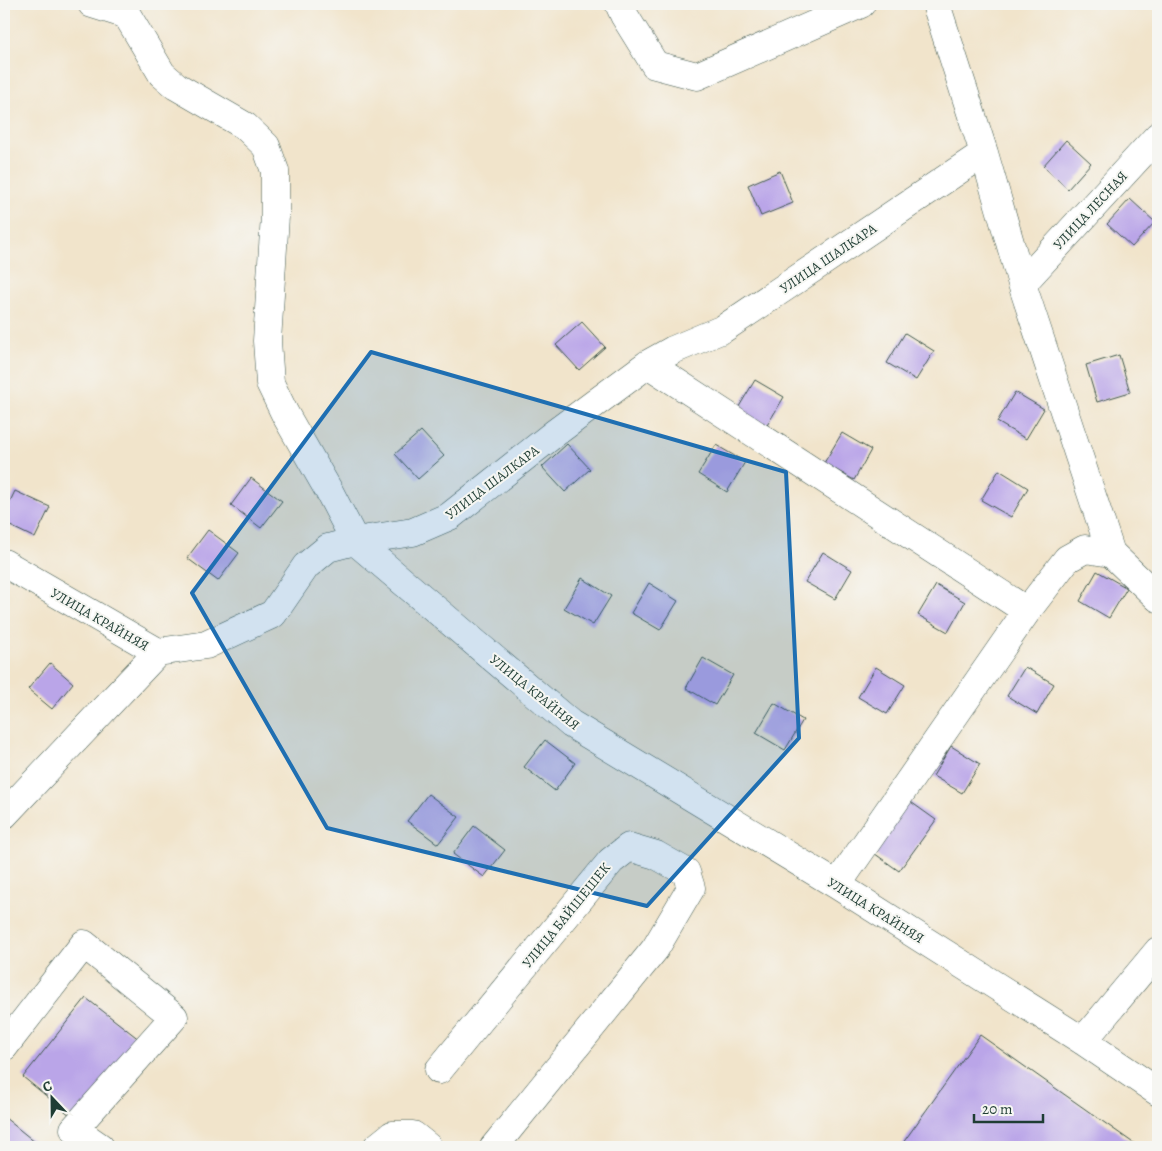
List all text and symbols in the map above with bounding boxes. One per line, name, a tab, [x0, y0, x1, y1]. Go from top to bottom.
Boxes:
street label: УЛИЦА ЛЕСНАЯ	[1049, 167, 1132, 254]
street label: УЛИЦА ШАЛКАРА	[776, 219, 881, 298]
street label: УЛИЦА ШАЛКАРА	[442, 440, 544, 524]
street label: УЛИЦА КРАЙНЯЯ	[47, 583, 152, 655]
street label: УЛИЦА КРАЙНЯЯ	[486, 650, 584, 735]
street label: УЛИЦА БАЙШЕШЕК	[518, 859, 615, 972]
street label: УЛИЦА КРАЙНЯЯ	[824, 873, 928, 948]
north arrow	[28, 1074, 78, 1124]
text: С	[40, 1076, 55, 1097]
scale bar	[974, 1091, 1043, 1123]
text: 20 m	[982, 1099, 1013, 1119]

